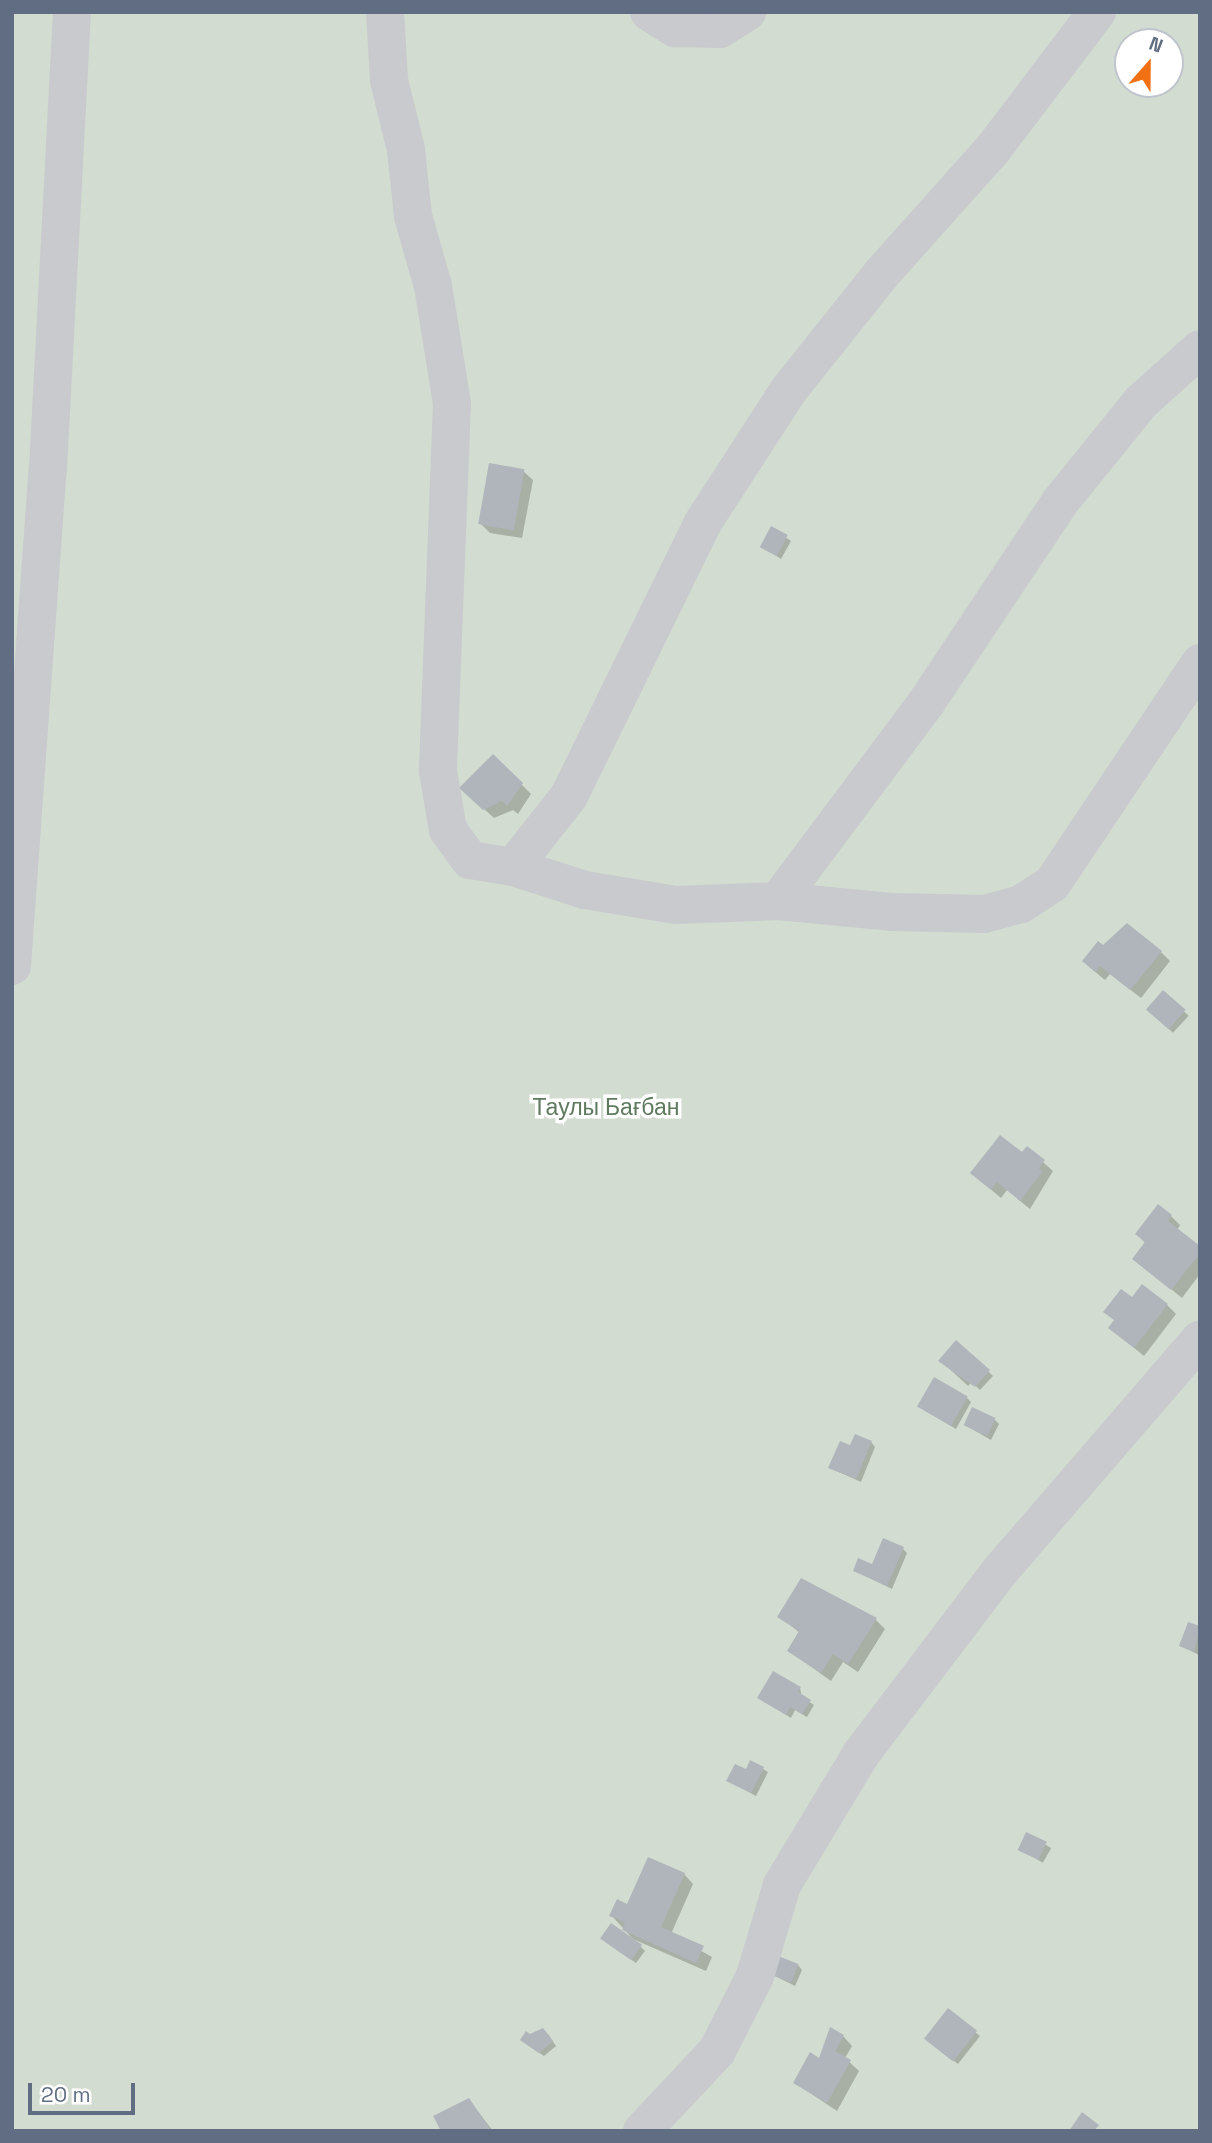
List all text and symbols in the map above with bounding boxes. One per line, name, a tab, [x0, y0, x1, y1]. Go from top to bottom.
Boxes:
north arrow	[1114, 28, 1184, 98]
text: N	[1146, 31, 1166, 59]
park label: Таулы Бағбан	[533, 1093, 679, 1121]
scale bar	[32, 2070, 138, 2114]
text: 20 m	[41, 2081, 91, 2108]

